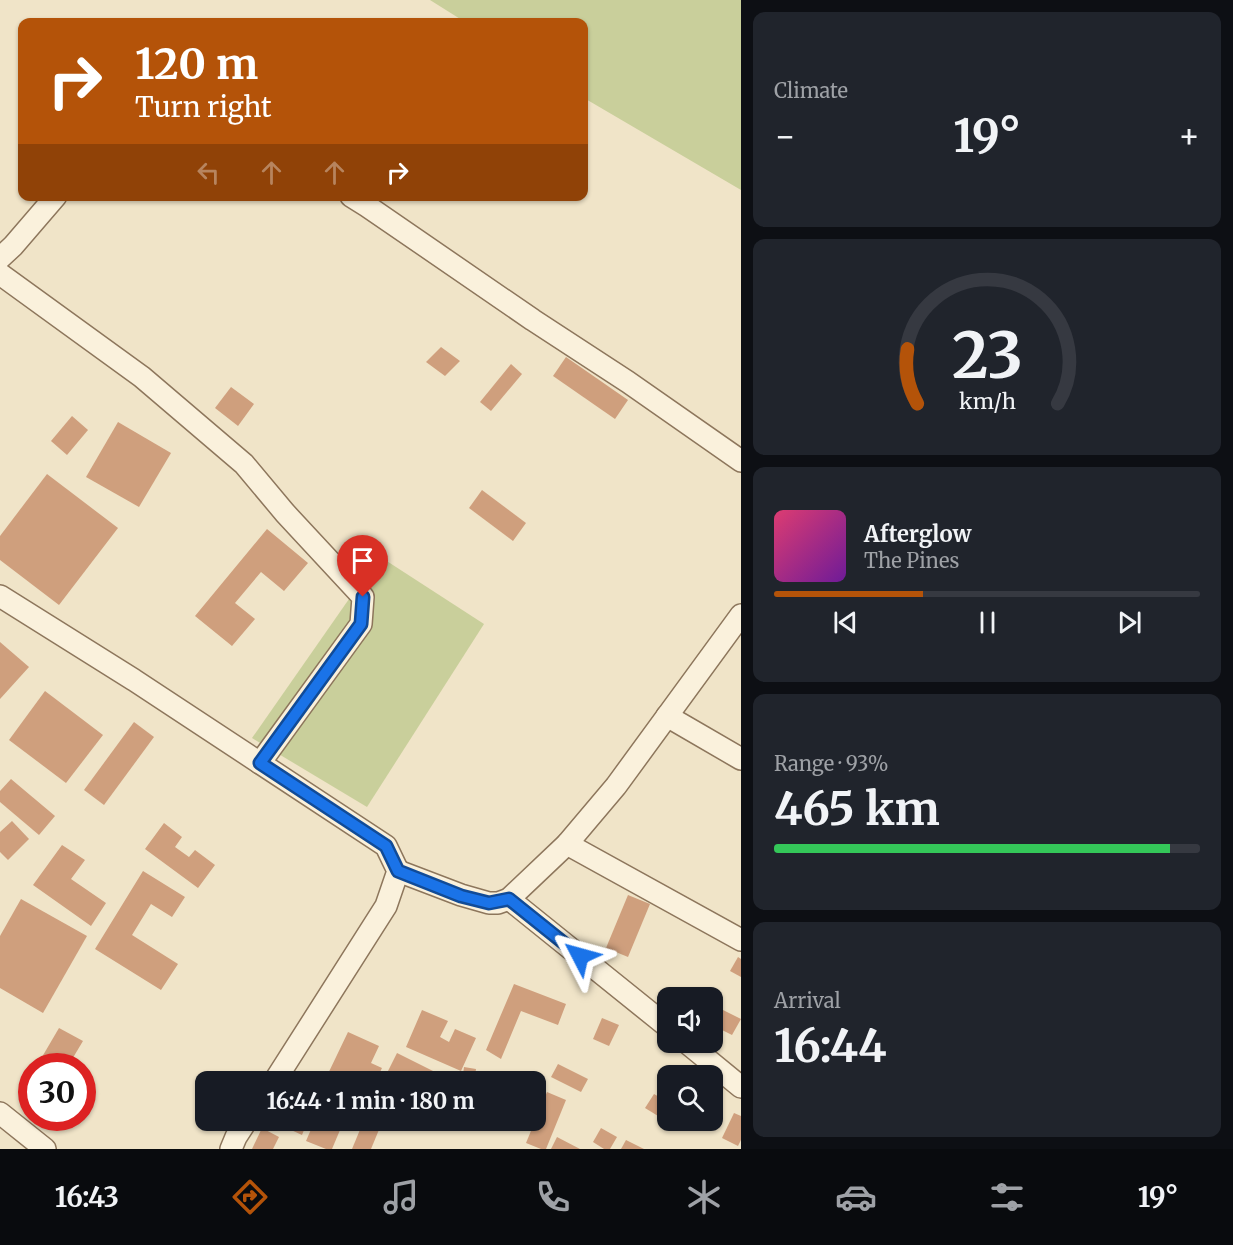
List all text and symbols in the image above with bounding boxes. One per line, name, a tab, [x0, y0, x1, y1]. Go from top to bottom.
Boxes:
text: 120 m	[135, 38, 258, 90]
icon: right	[36, 42, 114, 120]
text: Climate	[774, 78, 848, 103]
text: Turn right	[135, 90, 272, 124]
text: 19°	[953, 108, 1021, 164]
text: −	[774, 116, 796, 157]
text: +	[1178, 116, 1200, 157]
icon: left	[192, 156, 225, 189]
icon: ahead	[255, 156, 288, 189]
icon: ahead	[318, 156, 351, 189]
icon: right	[381, 156, 414, 189]
text: 23	[952, 317, 1022, 395]
text: km/h	[959, 389, 1015, 416]
text: Afterglow	[864, 520, 971, 548]
pin	[337, 535, 388, 597]
icon: arrive	[346, 544, 379, 577]
text: The Pines	[864, 548, 959, 573]
icon: previous	[829, 606, 862, 639]
icon: pause	[971, 606, 1004, 639]
icon: next	[1113, 606, 1146, 639]
text: Range · 93%	[774, 751, 889, 776]
text: 465 km	[774, 781, 940, 837]
position arrow	[548, 924, 612, 988]
map controls	[657, 987, 723, 1131]
button: sound	[657, 987, 723, 1053]
text: Arrival	[774, 988, 841, 1013]
text: 16:44	[774, 1018, 887, 1074]
speed limit sign: 30	[18, 1053, 96, 1131]
button: search	[657, 1065, 723, 1131]
text: 16:44 · 1 min · 180 m	[266, 1087, 475, 1115]
icon: directions	[229, 1176, 271, 1218]
icon: music	[380, 1176, 422, 1218]
icon: phone	[532, 1176, 574, 1218]
icon: climate	[683, 1176, 725, 1218]
icon: car	[835, 1176, 877, 1218]
icon: filters	[986, 1176, 1028, 1218]
text: 16:43	[55, 1180, 119, 1214]
text: 19°	[1138, 1180, 1178, 1214]

